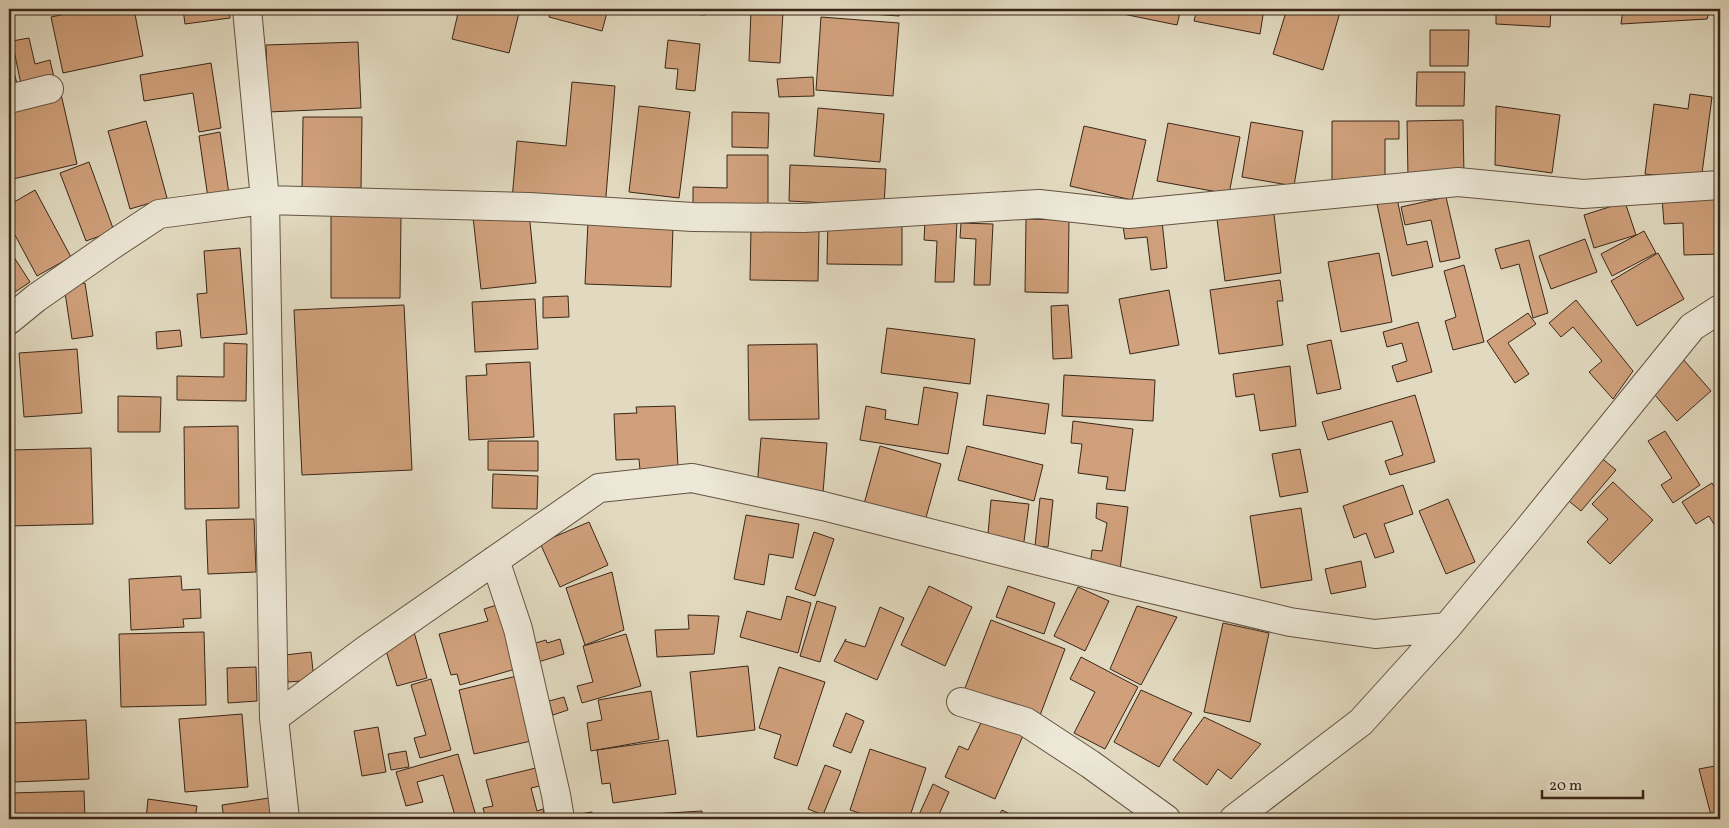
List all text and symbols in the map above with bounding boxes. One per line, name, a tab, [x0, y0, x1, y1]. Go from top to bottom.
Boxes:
scale bar	[1542, 768, 1643, 800]
text: 20 m	[1549, 776, 1582, 797]

